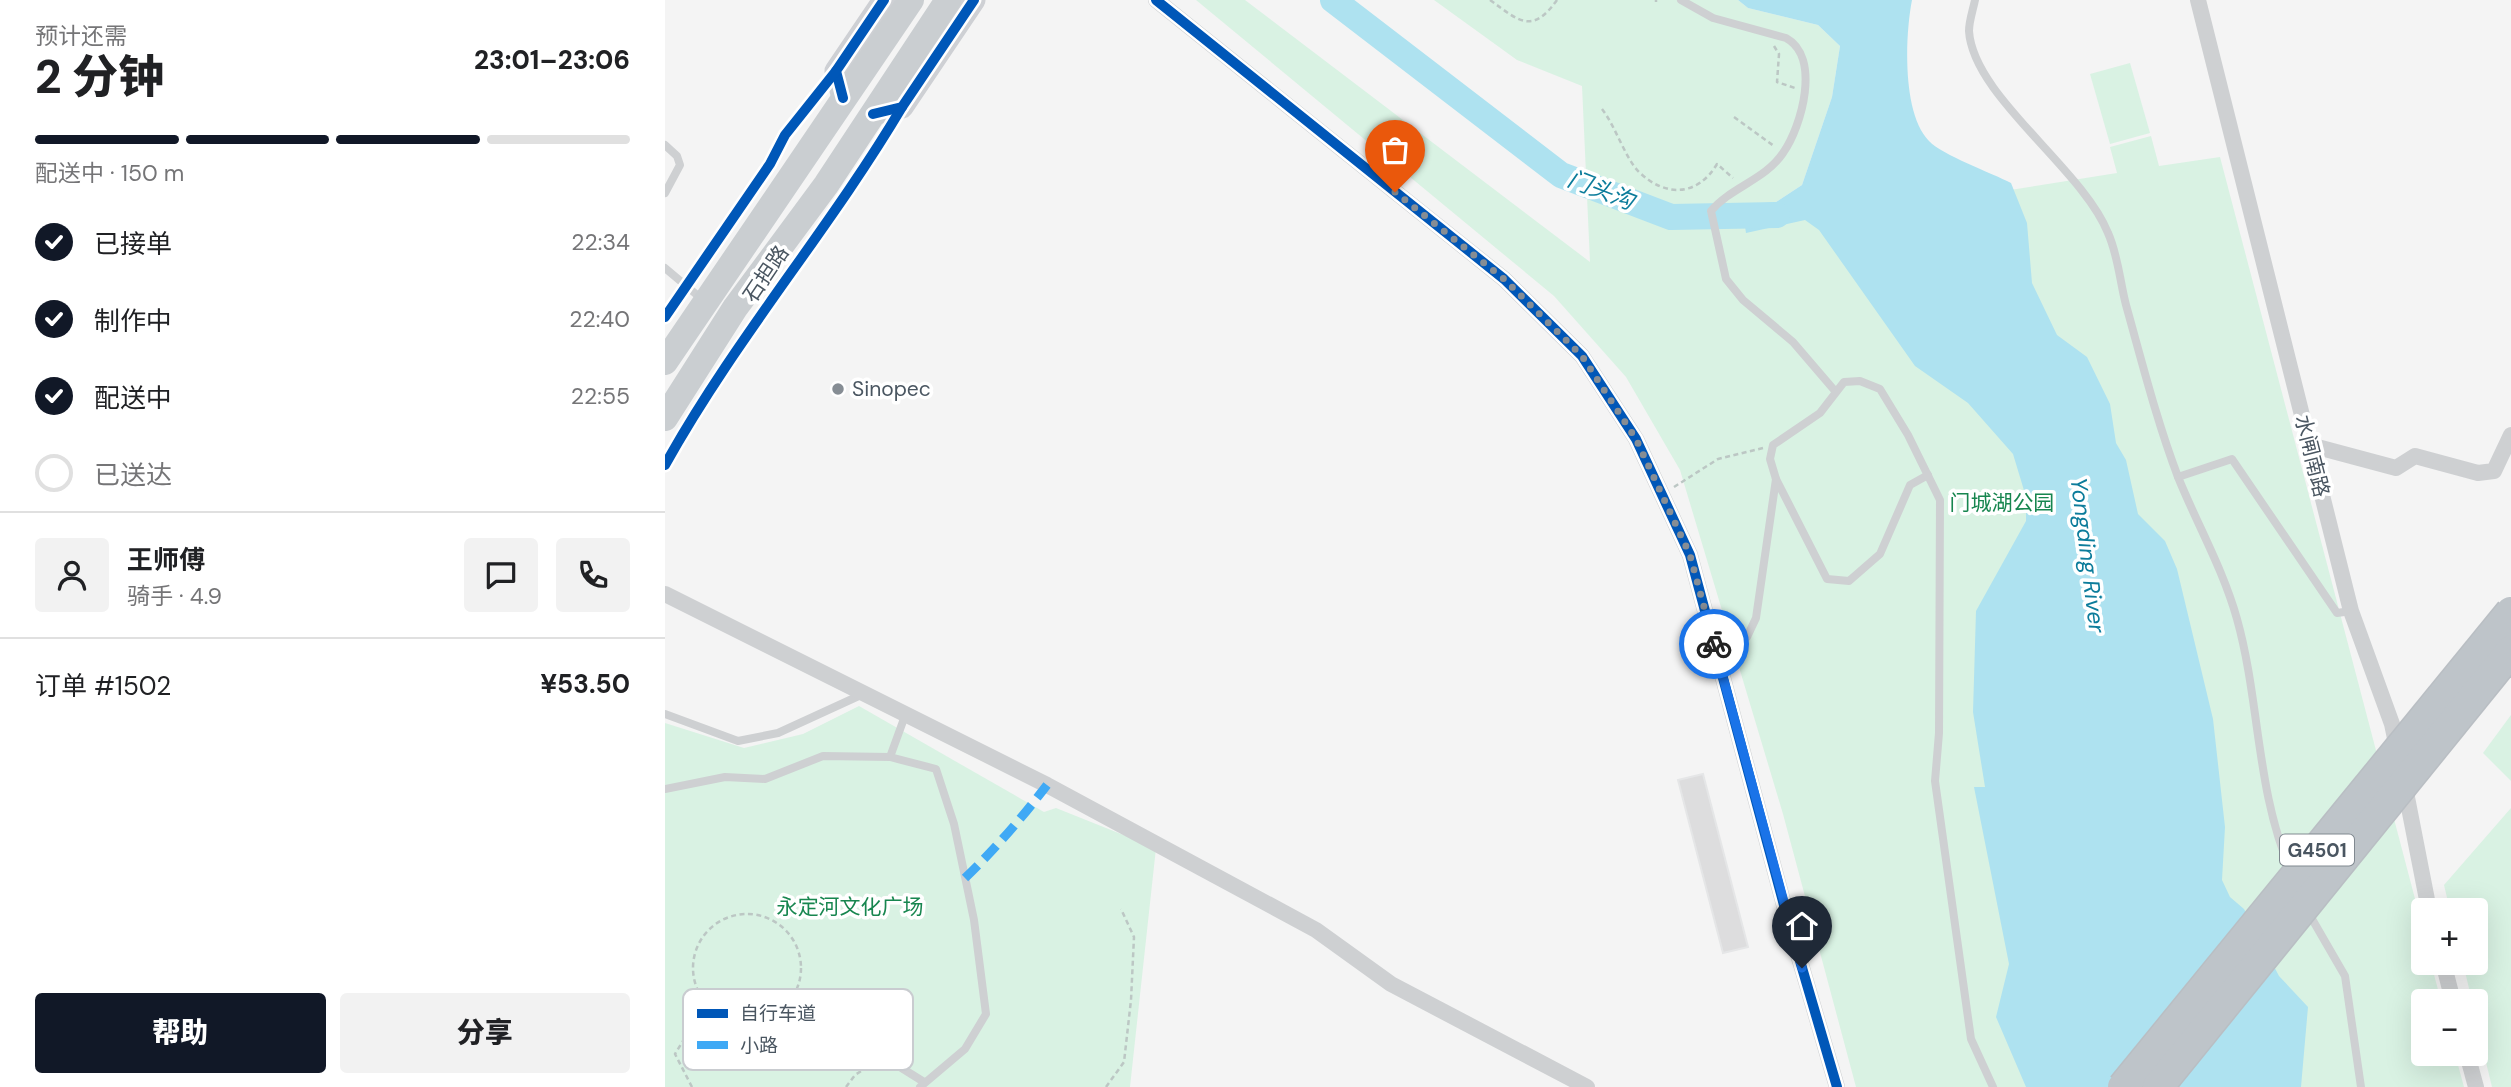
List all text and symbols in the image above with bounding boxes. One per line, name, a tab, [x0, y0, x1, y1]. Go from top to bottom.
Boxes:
text: 预计还需	[35, 21, 127, 51]
text: 23:01–23:06	[474, 43, 630, 77]
text: 2 分钟	[35, 47, 164, 107]
pin	[1365, 120, 1425, 192]
icon: bag	[1376, 131, 1414, 169]
text: 配送中 · 150 m	[35, 158, 184, 188]
water label: 门头沟	[1563, 164, 1641, 217]
icon: check	[35, 223, 73, 261]
text: 已接单	[94, 227, 172, 261]
text: 22:34	[571, 227, 630, 257]
street label: 石担路	[737, 240, 795, 308]
icon: check	[35, 300, 73, 338]
text: 制作中	[94, 304, 172, 338]
text: 22:40	[569, 304, 630, 334]
place label: Sinopec	[852, 375, 931, 403]
icon: check	[35, 377, 73, 415]
text: 配送中	[94, 381, 172, 415]
text: 22:55	[571, 381, 630, 411]
marker: Sinopec	[830, 381, 846, 397]
street label: 水闸南路	[2288, 412, 2336, 500]
text: 已送达	[94, 458, 172, 492]
water label: Yongding River	[2064, 476, 2113, 636]
park label: 门城湖公园	[1950, 489, 2055, 517]
button: person	[35, 538, 109, 612]
button: chat	[464, 538, 538, 612]
button: phone	[556, 538, 630, 612]
text: 王师傅	[127, 543, 205, 577]
text: 骑手 · 4.9	[127, 581, 222, 611]
courier	[1679, 609, 1749, 679]
icon: bike	[1695, 625, 1733, 663]
text: ¥53.50	[540, 667, 630, 701]
text: 订单 #1502	[35, 669, 171, 703]
road number: G4501	[2280, 834, 2354, 866]
park label: 永定河文化广场	[777, 893, 924, 921]
pin	[1772, 896, 1832, 968]
map controls	[2411, 898, 2488, 1066]
button: +	[2411, 898, 2488, 975]
icon: home	[1783, 907, 1821, 945]
legend	[683, 989, 913, 1070]
button: −	[2411, 989, 2488, 1066]
button: 帮助	[35, 993, 326, 1073]
button: 分享	[340, 993, 630, 1073]
text: 自行车道	[740, 1001, 816, 1026]
text: 小路	[740, 1033, 778, 1058]

